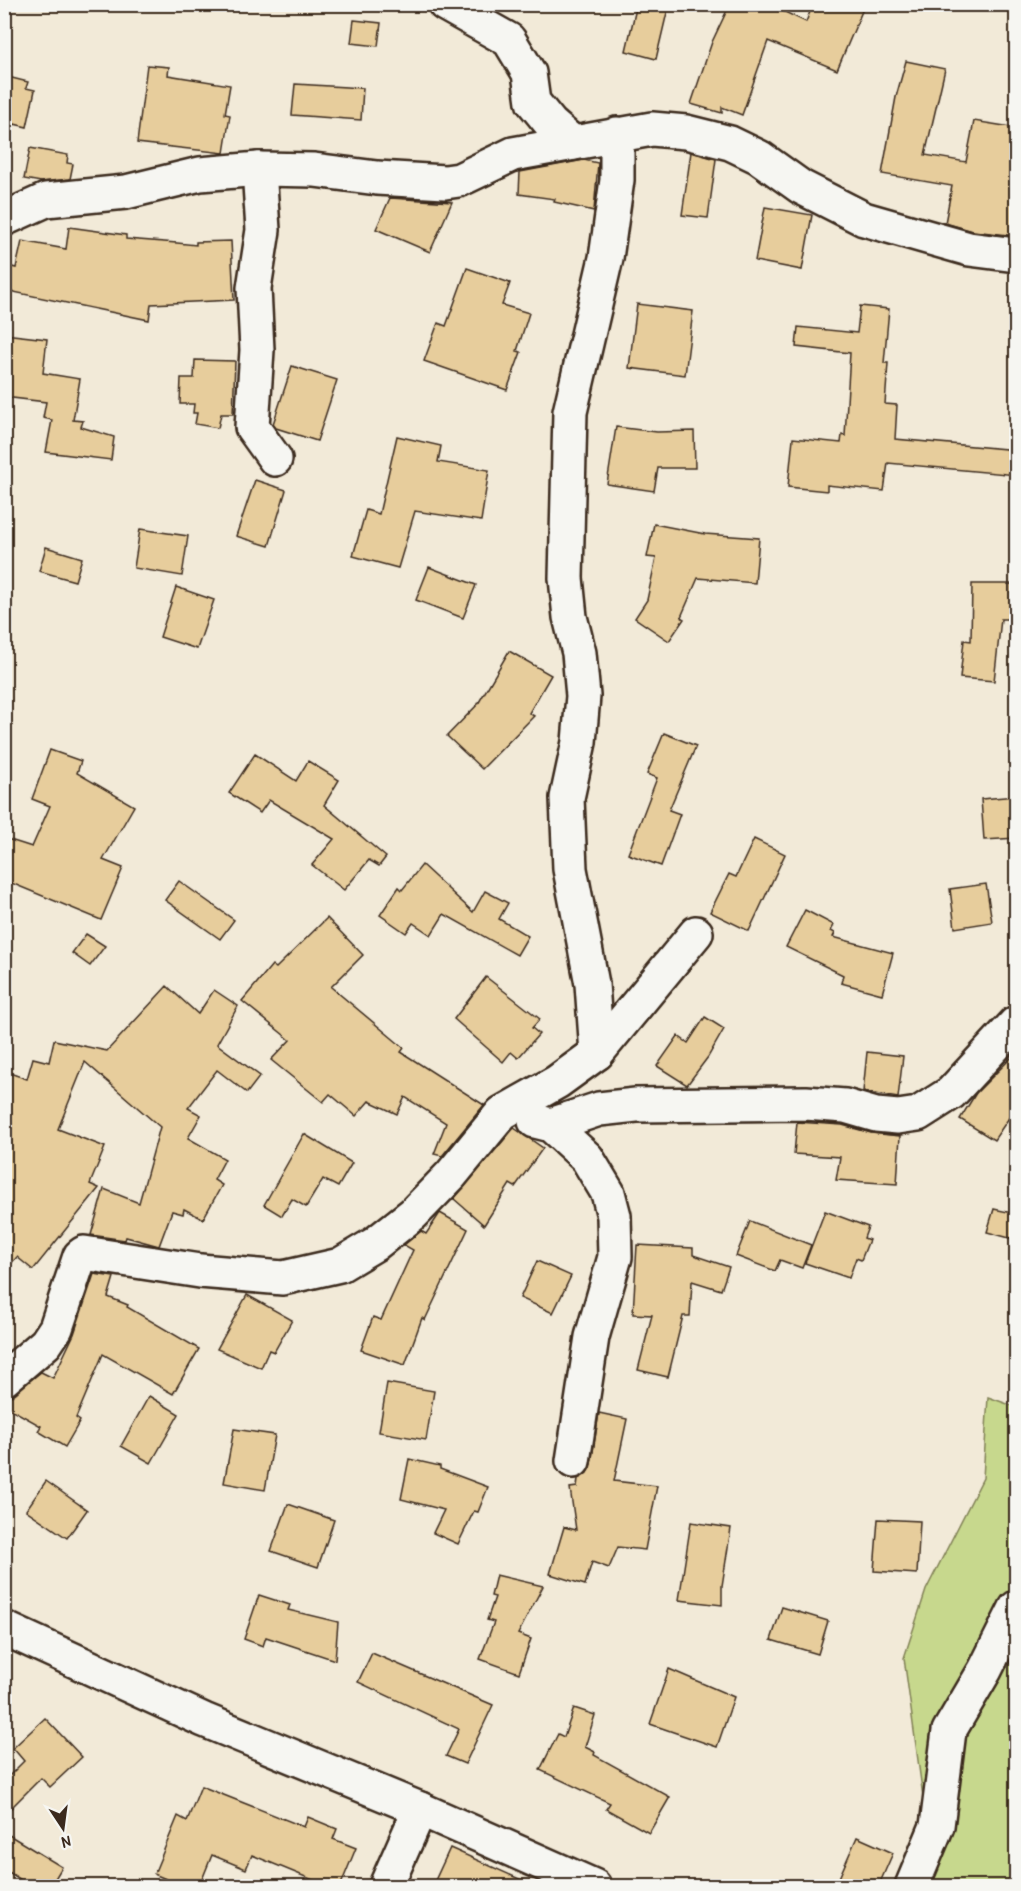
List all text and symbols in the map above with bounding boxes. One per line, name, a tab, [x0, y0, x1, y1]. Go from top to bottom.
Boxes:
north arrow	[33, 1798, 93, 1858]
text: N	[59, 1831, 73, 1854]

